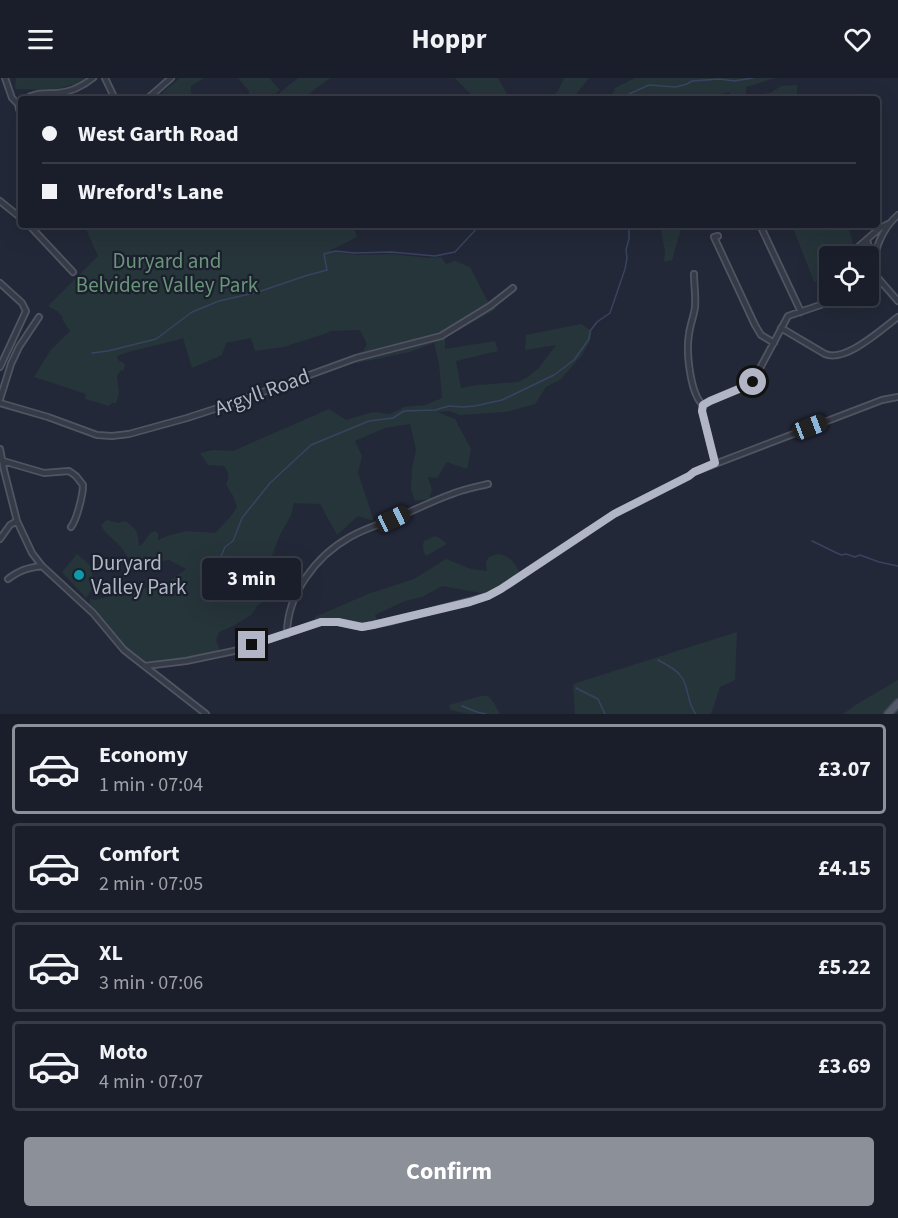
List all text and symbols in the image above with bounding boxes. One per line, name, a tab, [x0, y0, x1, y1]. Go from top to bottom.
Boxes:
text: Hoppr	[412, 20, 486, 59]
icon: menu	[24, 23, 57, 56]
icon: heart	[841, 23, 874, 56]
text: West Garth Road	[78, 118, 239, 150]
text: Wreford's Lane	[78, 176, 224, 208]
park label: Duryard and Belvidere Valley Park	[76, 246, 259, 300]
map controls	[819, 246, 879, 306]
button: locate	[819, 246, 879, 306]
street label: Argyll Road	[210, 361, 314, 423]
route start	[739, 368, 766, 395]
car	[790, 412, 830, 442]
car	[373, 503, 413, 535]
place label: Duryard Valley Park	[91, 548, 187, 602]
callout: 3 min	[202, 558, 302, 600]
text: 3 min	[227, 565, 276, 593]
marker: Duryard Valley Park	[72, 568, 86, 582]
route end	[238, 631, 265, 658]
text: Economy	[99, 739, 188, 771]
icon: car	[27, 742, 81, 796]
text: £3.07	[818, 753, 871, 785]
text: 1 min · 07:04	[99, 771, 203, 799]
text: Comfort	[99, 838, 180, 870]
icon: car	[27, 841, 81, 895]
text: £4.15	[818, 852, 871, 884]
text: 2 min · 07:05	[99, 870, 203, 898]
text: XL	[99, 937, 123, 969]
icon: car	[27, 940, 81, 994]
text: £5.22	[818, 951, 871, 983]
text: 3 min · 07:06	[99, 969, 203, 997]
text: Moto	[99, 1036, 148, 1068]
icon: car	[27, 1039, 81, 1093]
text: £3.69	[818, 1050, 871, 1082]
text: 4 min · 07:07	[99, 1068, 203, 1096]
button: Confirm	[24, 1137, 874, 1206]

